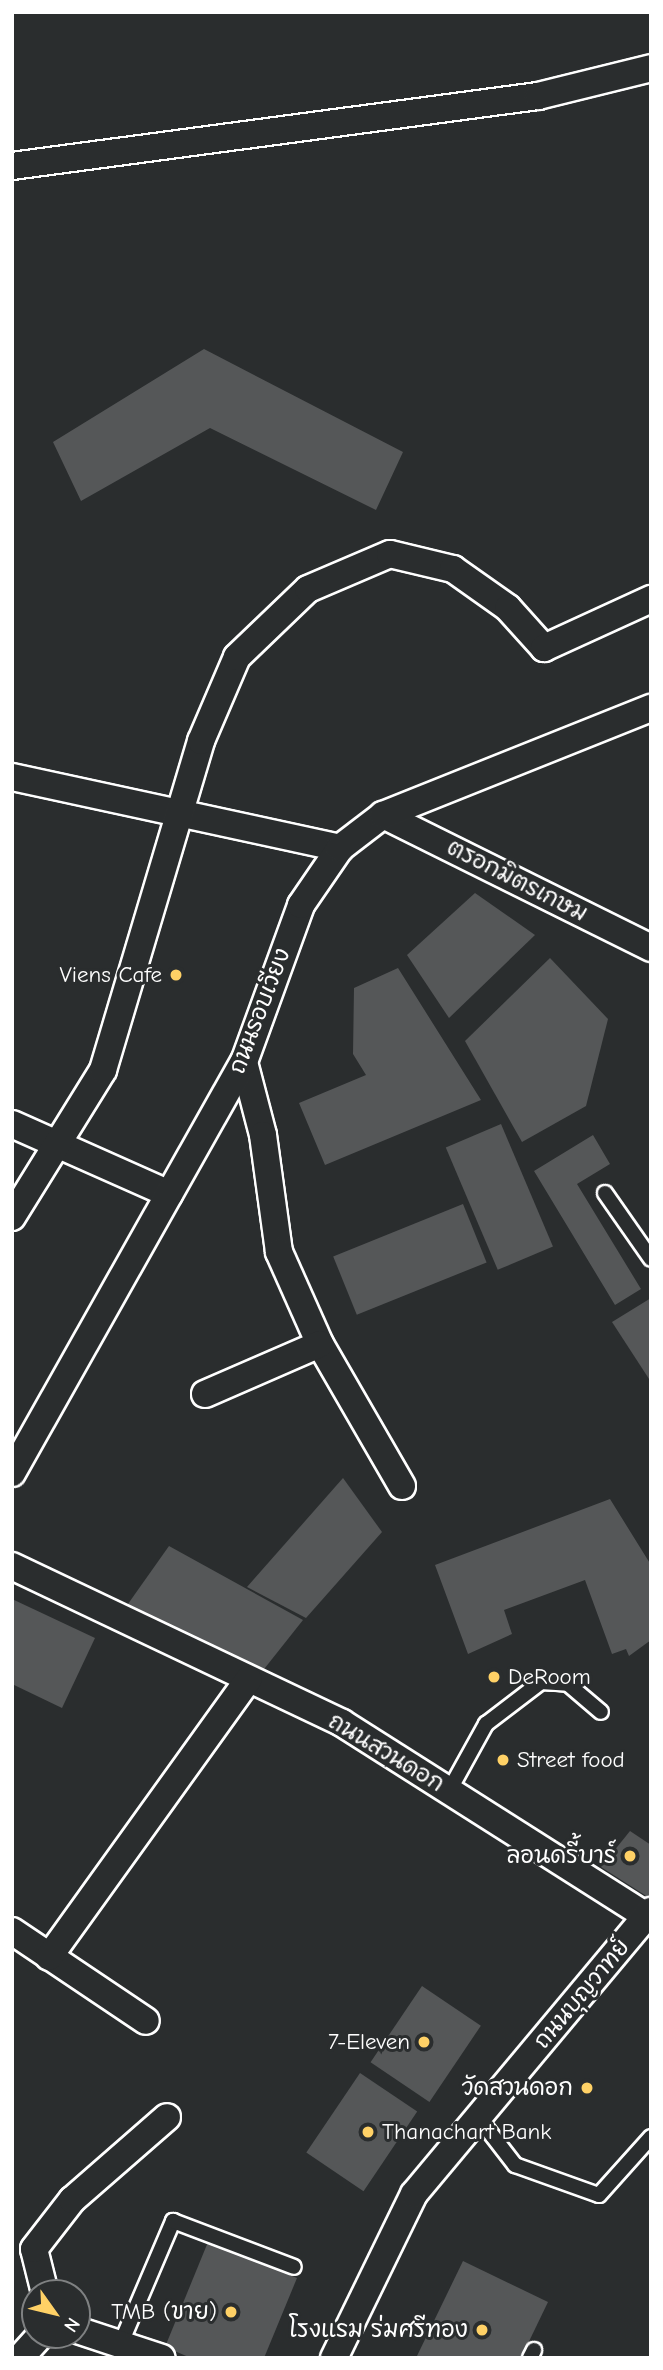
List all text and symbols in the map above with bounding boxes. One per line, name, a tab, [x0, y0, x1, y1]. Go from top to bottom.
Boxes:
street label: ตรอกมิตรเกษม	[442, 834, 592, 928]
street label: ถนนรอบเวียง	[223, 944, 297, 1078]
place label: Viens Cafe	[59, 961, 162, 989]
marker: Viens Cafe	[168, 967, 184, 983]
place label: DeRoom	[508, 1663, 591, 1691]
marker: DeRoom	[486, 1669, 502, 1685]
street label: ถนนสวนดอก	[323, 1708, 449, 1798]
place label: Street food	[517, 1746, 625, 1774]
marker: Street food	[495, 1752, 511, 1768]
place label: ลอนดรี้บาร์	[506, 1842, 616, 1870]
marker: ลอนดรี้บาร์	[622, 1848, 638, 1864]
street label: ถนนบุญวาทย์	[528, 1934, 636, 2054]
place label: 7-Eleven	[328, 2028, 410, 2056]
marker: 7-Eleven	[416, 2034, 432, 2050]
place label: วัดสวนดอก	[462, 2074, 573, 2102]
marker: วัดสวนดอก	[579, 2080, 595, 2096]
place label: Thanachart Bank	[382, 2118, 551, 2146]
marker: Thanachart Bank	[360, 2124, 376, 2140]
north arrow	[21, 2279, 91, 2349]
place label: TMB (ขาย)	[111, 2298, 217, 2326]
marker: TMB (ขาย)	[223, 2304, 239, 2320]
text: N	[59, 2313, 84, 2336]
place label: โรงแรม ร่มศรีทอง	[289, 2316, 468, 2344]
marker: โรงแรม ร่มศรีทอง	[474, 2322, 490, 2338]

